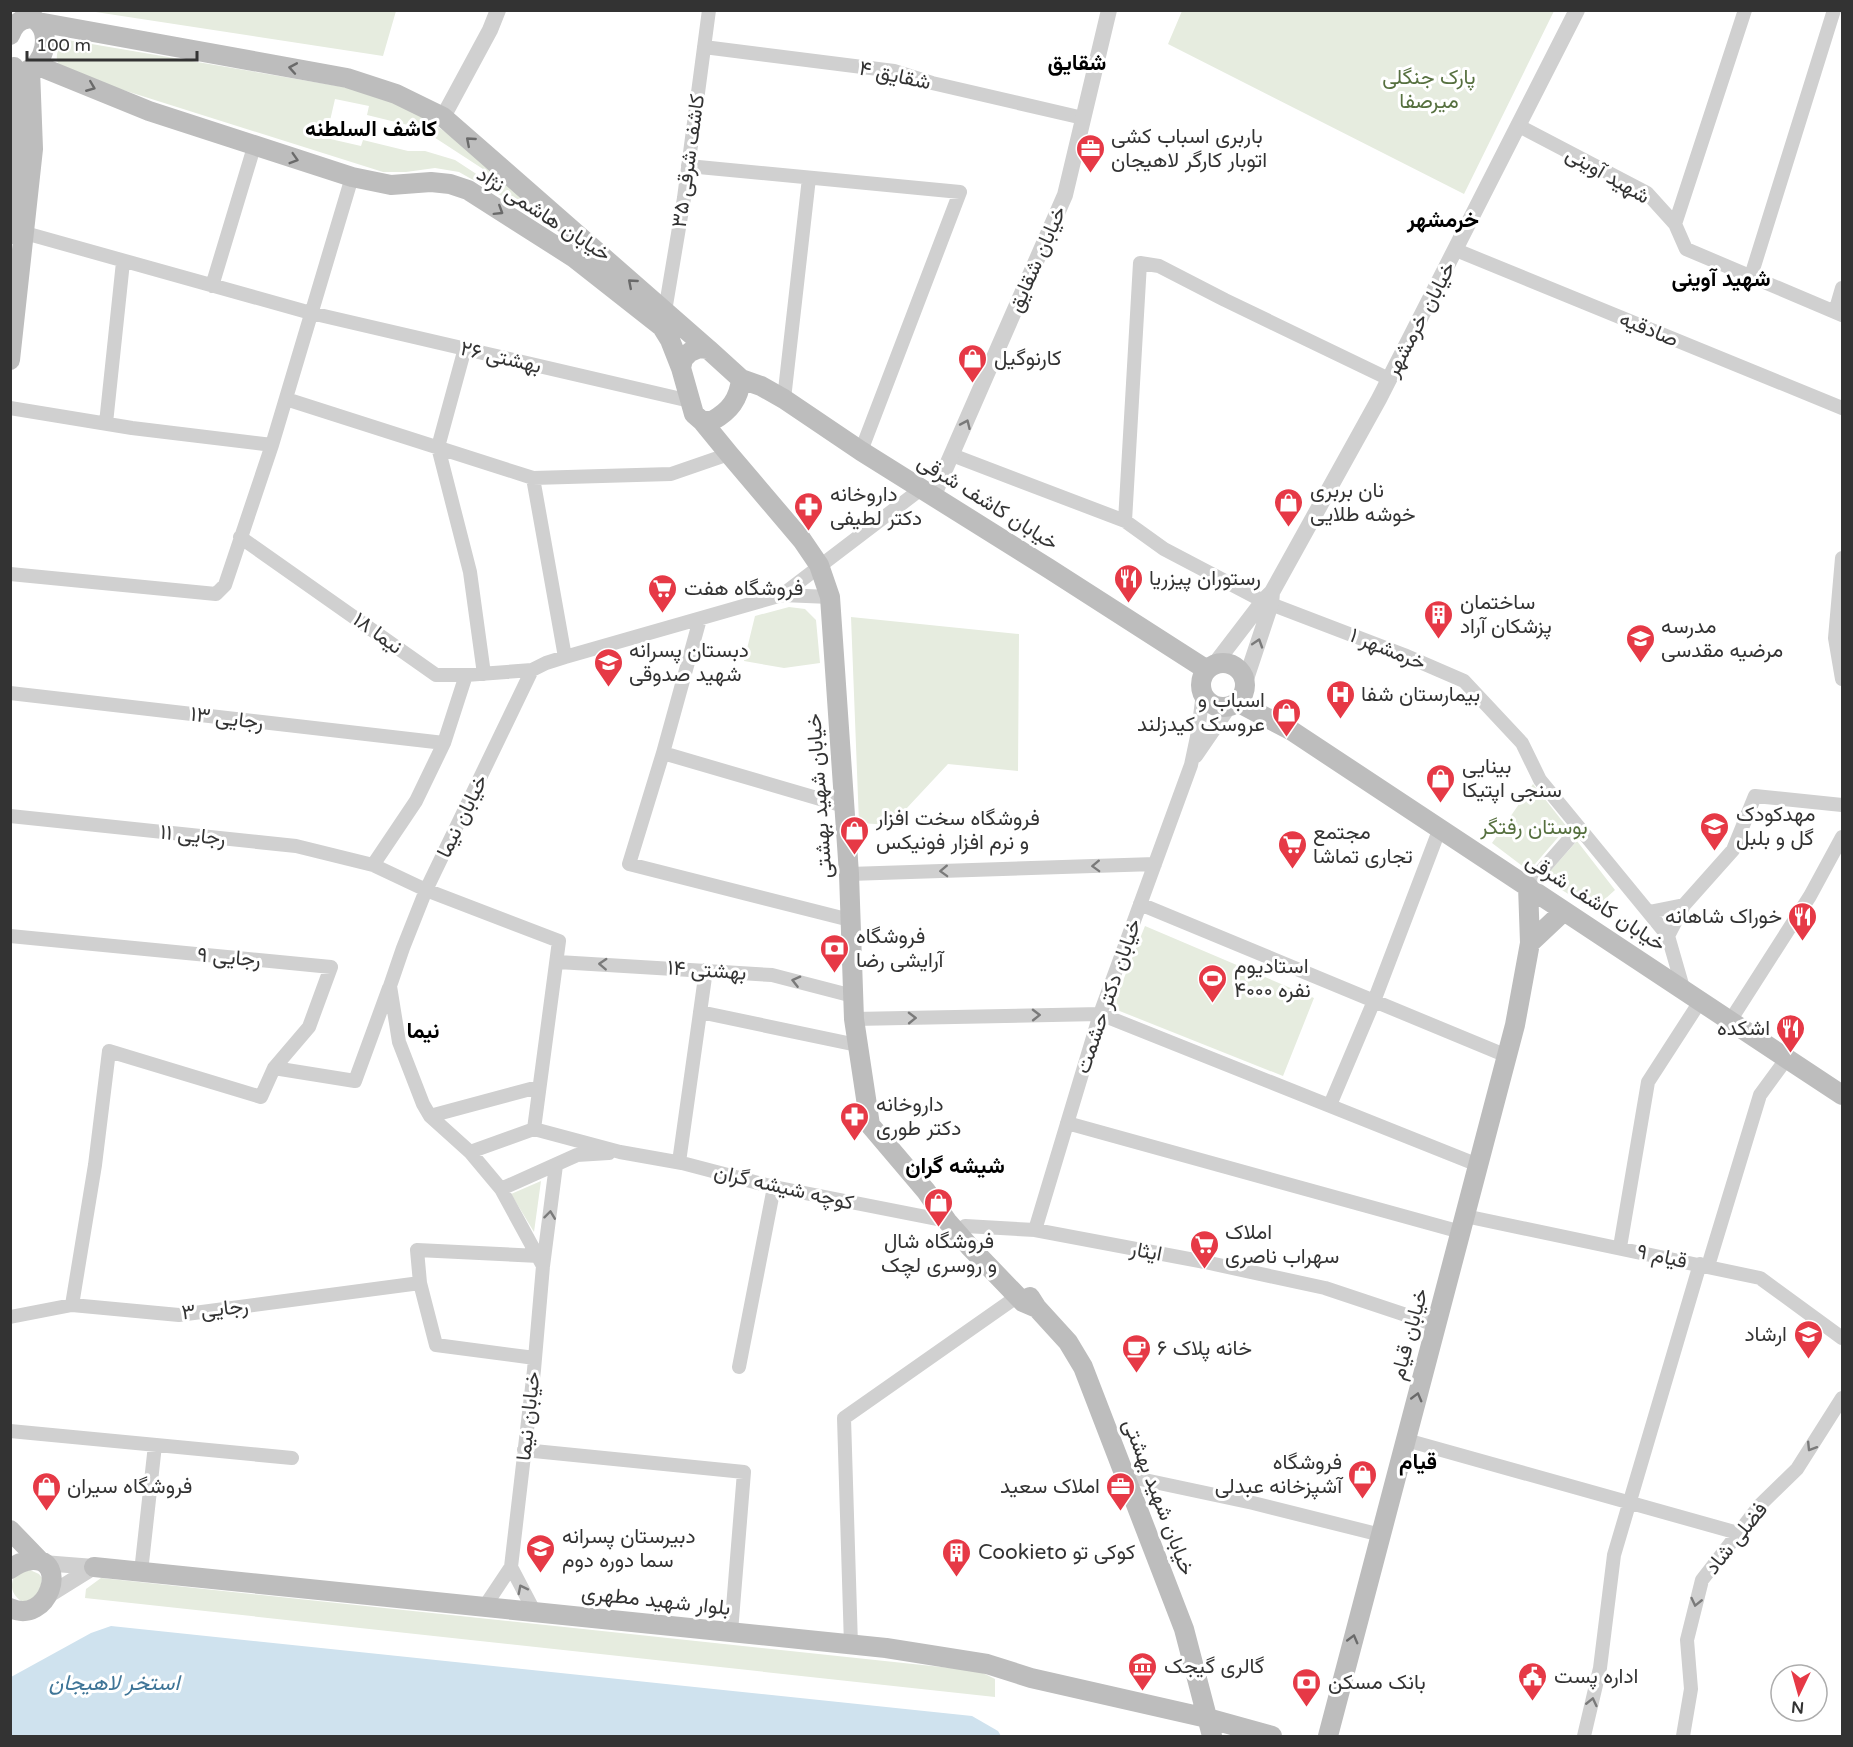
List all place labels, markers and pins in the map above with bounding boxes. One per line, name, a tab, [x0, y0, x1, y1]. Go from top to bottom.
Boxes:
place label: باربری اسباب کشی اتوبار کارگر لاهیجان	[1111, 124, 1267, 173]
office icon: باربری اسباب کشی اتوبار کارگر لاهیجان	[1074, 132, 1106, 174]
shop icon: کارنوگیل	[957, 342, 989, 384]
place label: کارنوگیل	[994, 346, 1062, 371]
place label: نان بربری خوشه طلایی	[1310, 478, 1416, 527]
place label: داروخانه دکتر لطیفی	[830, 482, 922, 531]
shop icon: نان بربری خوشه طلایی	[1273, 486, 1305, 528]
pharmacy icon: داروخانه دکتر لطیفی	[793, 490, 825, 532]
restaurant icon: رستوران پیزریا	[1112, 562, 1144, 604]
place label: رستوران پیزریا	[1149, 566, 1261, 592]
supermarket icon: فروشگاه هفت	[647, 572, 679, 614]
place label: فروشگاه هفت	[684, 576, 803, 601]
place label: ساختمان پزشکان آراد	[1460, 590, 1552, 640]
building icon: ساختمان پزشکان آراد	[1423, 598, 1455, 640]
place label: مدرسه مرضیه مقدسی	[1661, 614, 1783, 663]
school or university icon: مدرسه مرضیه مقدسی	[1624, 622, 1656, 664]
place label: دبستان پسرانه شهید صدوقی	[629, 638, 749, 687]
school or university icon: دبستان پسرانه شهید صدوقی	[592, 646, 624, 688]
hospital icon: بیمارستان شفا	[1324, 678, 1356, 720]
place label: بیمارستان شفا	[1361, 682, 1480, 707]
place label: اسباب و عروسک کیدزلند	[1137, 688, 1265, 737]
shop icon: اسباب و عروسک کیدزلند	[1270, 696, 1302, 738]
place label: بینایی سنجی اپتیکا	[1462, 754, 1562, 804]
shop icon: بینایی سنجی اپتیکا	[1425, 762, 1457, 804]
place label: مهدکودک گل و بلبل	[1736, 802, 1815, 851]
place label: فروشگاه سخت افزار و نرم افزار فونیکس	[875, 806, 1040, 856]
school or university icon: مهدکودک گل و بلبل	[1699, 810, 1731, 852]
shop icon: فروشگاه سخت افزار و نرم افزار فونیکس	[839, 814, 871, 856]
place label: مجتمع تجاری تماشا	[1313, 820, 1413, 869]
supermarket icon: مجتمع تجاری تماشا	[1276, 828, 1308, 870]
restaurant icon: خوراک شاهانه	[1787, 900, 1819, 942]
place label: خوراک شاهانه	[1665, 904, 1782, 929]
place label: فروشگاه آرایشی رضا	[856, 924, 946, 973]
bank icon: فروشگاه آرایشی رضا	[819, 932, 851, 974]
place label: استادیوم ۴۰۰۰ نفره	[1234, 954, 1311, 1003]
sports icon: استادیوم ۴۰۰۰ نفره	[1197, 962, 1229, 1004]
restaurant icon: اشکده	[1775, 1012, 1807, 1054]
place label: اشکده	[1717, 1016, 1770, 1041]
place label: داروخانه دکتر طوری	[876, 1092, 961, 1141]
pharmacy icon: داروخانه دکتر طوری	[839, 1100, 871, 1142]
shop icon: فروشگاه شال و روسری لچک	[923, 1186, 955, 1228]
place label: املاک سهراب ناصری	[1225, 1220, 1339, 1269]
supermarket icon: املاک سهراب ناصری	[1188, 1228, 1220, 1270]
place label: فروشگاه شال و روسری لچک	[881, 1229, 997, 1279]
school or university icon: ارشاد	[1792, 1318, 1824, 1360]
place label: ارشاد	[1744, 1322, 1787, 1347]
cafe icon: خانه پلاک ۶	[1120, 1332, 1152, 1374]
place label: خانه پلاک ۶	[1157, 1336, 1252, 1362]
place label: فروشگاه آشپزخانه عبدلی	[1215, 1450, 1344, 1500]
shop icon: فروشگاه آشپزخانه عبدلی	[1347, 1458, 1379, 1500]
shop icon: فروشگاه سیران	[30, 1470, 62, 1512]
office icon: املاک سعید	[1105, 1470, 1137, 1512]
place label: فروشگاه سیران	[67, 1474, 192, 1499]
place label: املاک سعید	[1000, 1474, 1100, 1499]
place label: دبیرستان پسرانه سما دوره دوم	[562, 1524, 696, 1574]
school or university icon: دبیرستان پسرانه سما دوره دوم	[525, 1532, 557, 1574]
building icon: Cookieto کوکی تو	[941, 1536, 973, 1578]
place label: Cookieto کوکی تو	[978, 1540, 1135, 1565]
museum icon: گالری گیجک	[1127, 1650, 1159, 1692]
place label: گالری گیجک	[1164, 1654, 1264, 1679]
public building icon: اداره پست	[1517, 1660, 1549, 1702]
place label: اداره پست	[1554, 1664, 1638, 1690]
bank icon: بانک مسکن	[1291, 1666, 1323, 1708]
place label: بانک مسکن	[1328, 1670, 1426, 1695]

